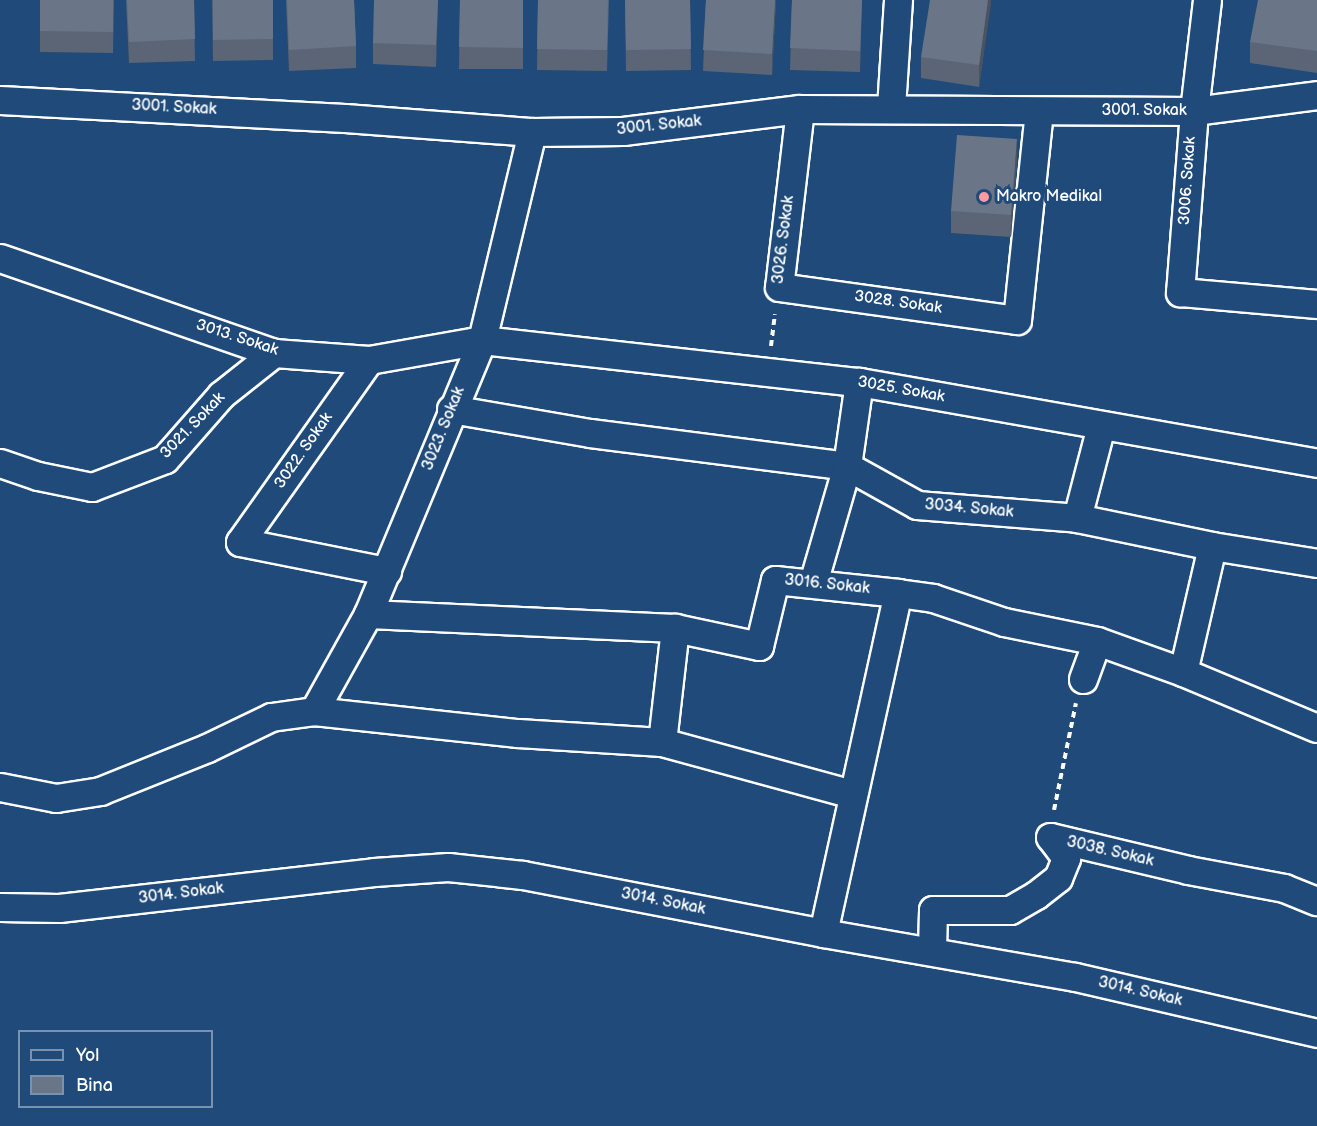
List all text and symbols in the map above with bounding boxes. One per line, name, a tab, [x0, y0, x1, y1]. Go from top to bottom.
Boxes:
street label: 3001. Sokak	[131, 96, 217, 120]
street label: 3001. Sokak	[1101, 101, 1187, 121]
street label: 3001. Sokak	[615, 112, 703, 140]
street label: 3006. Sokak	[1175, 136, 1201, 226]
place label: Makro Medikal	[996, 187, 1102, 207]
marker: Makro Medikal	[977, 190, 991, 204]
street label: 3026. Sokak	[769, 195, 799, 285]
street label: 3028. Sokak	[853, 287, 943, 319]
street label: 3013. Sokak	[193, 316, 281, 360]
street label: 3025. Sokak	[856, 373, 946, 407]
street label: 3023. Sokak	[418, 384, 470, 474]
street label: 3021. Sokak	[156, 389, 230, 463]
street label: 3022. Sokak	[271, 409, 337, 493]
street label: 3034. Sokak	[924, 496, 1014, 522]
street label: 3016. Sokak	[783, 571, 871, 599]
street label: 3038. Sokak	[1064, 833, 1156, 871]
street label: 3014. Sokak	[137, 879, 225, 909]
street label: 3014. Sokak	[619, 884, 707, 920]
street label: 3014. Sokak	[1096, 973, 1184, 1011]
legend	[18, 1030, 213, 1108]
text: Yol	[76, 1045, 99, 1066]
text: Bina	[76, 1075, 113, 1096]

